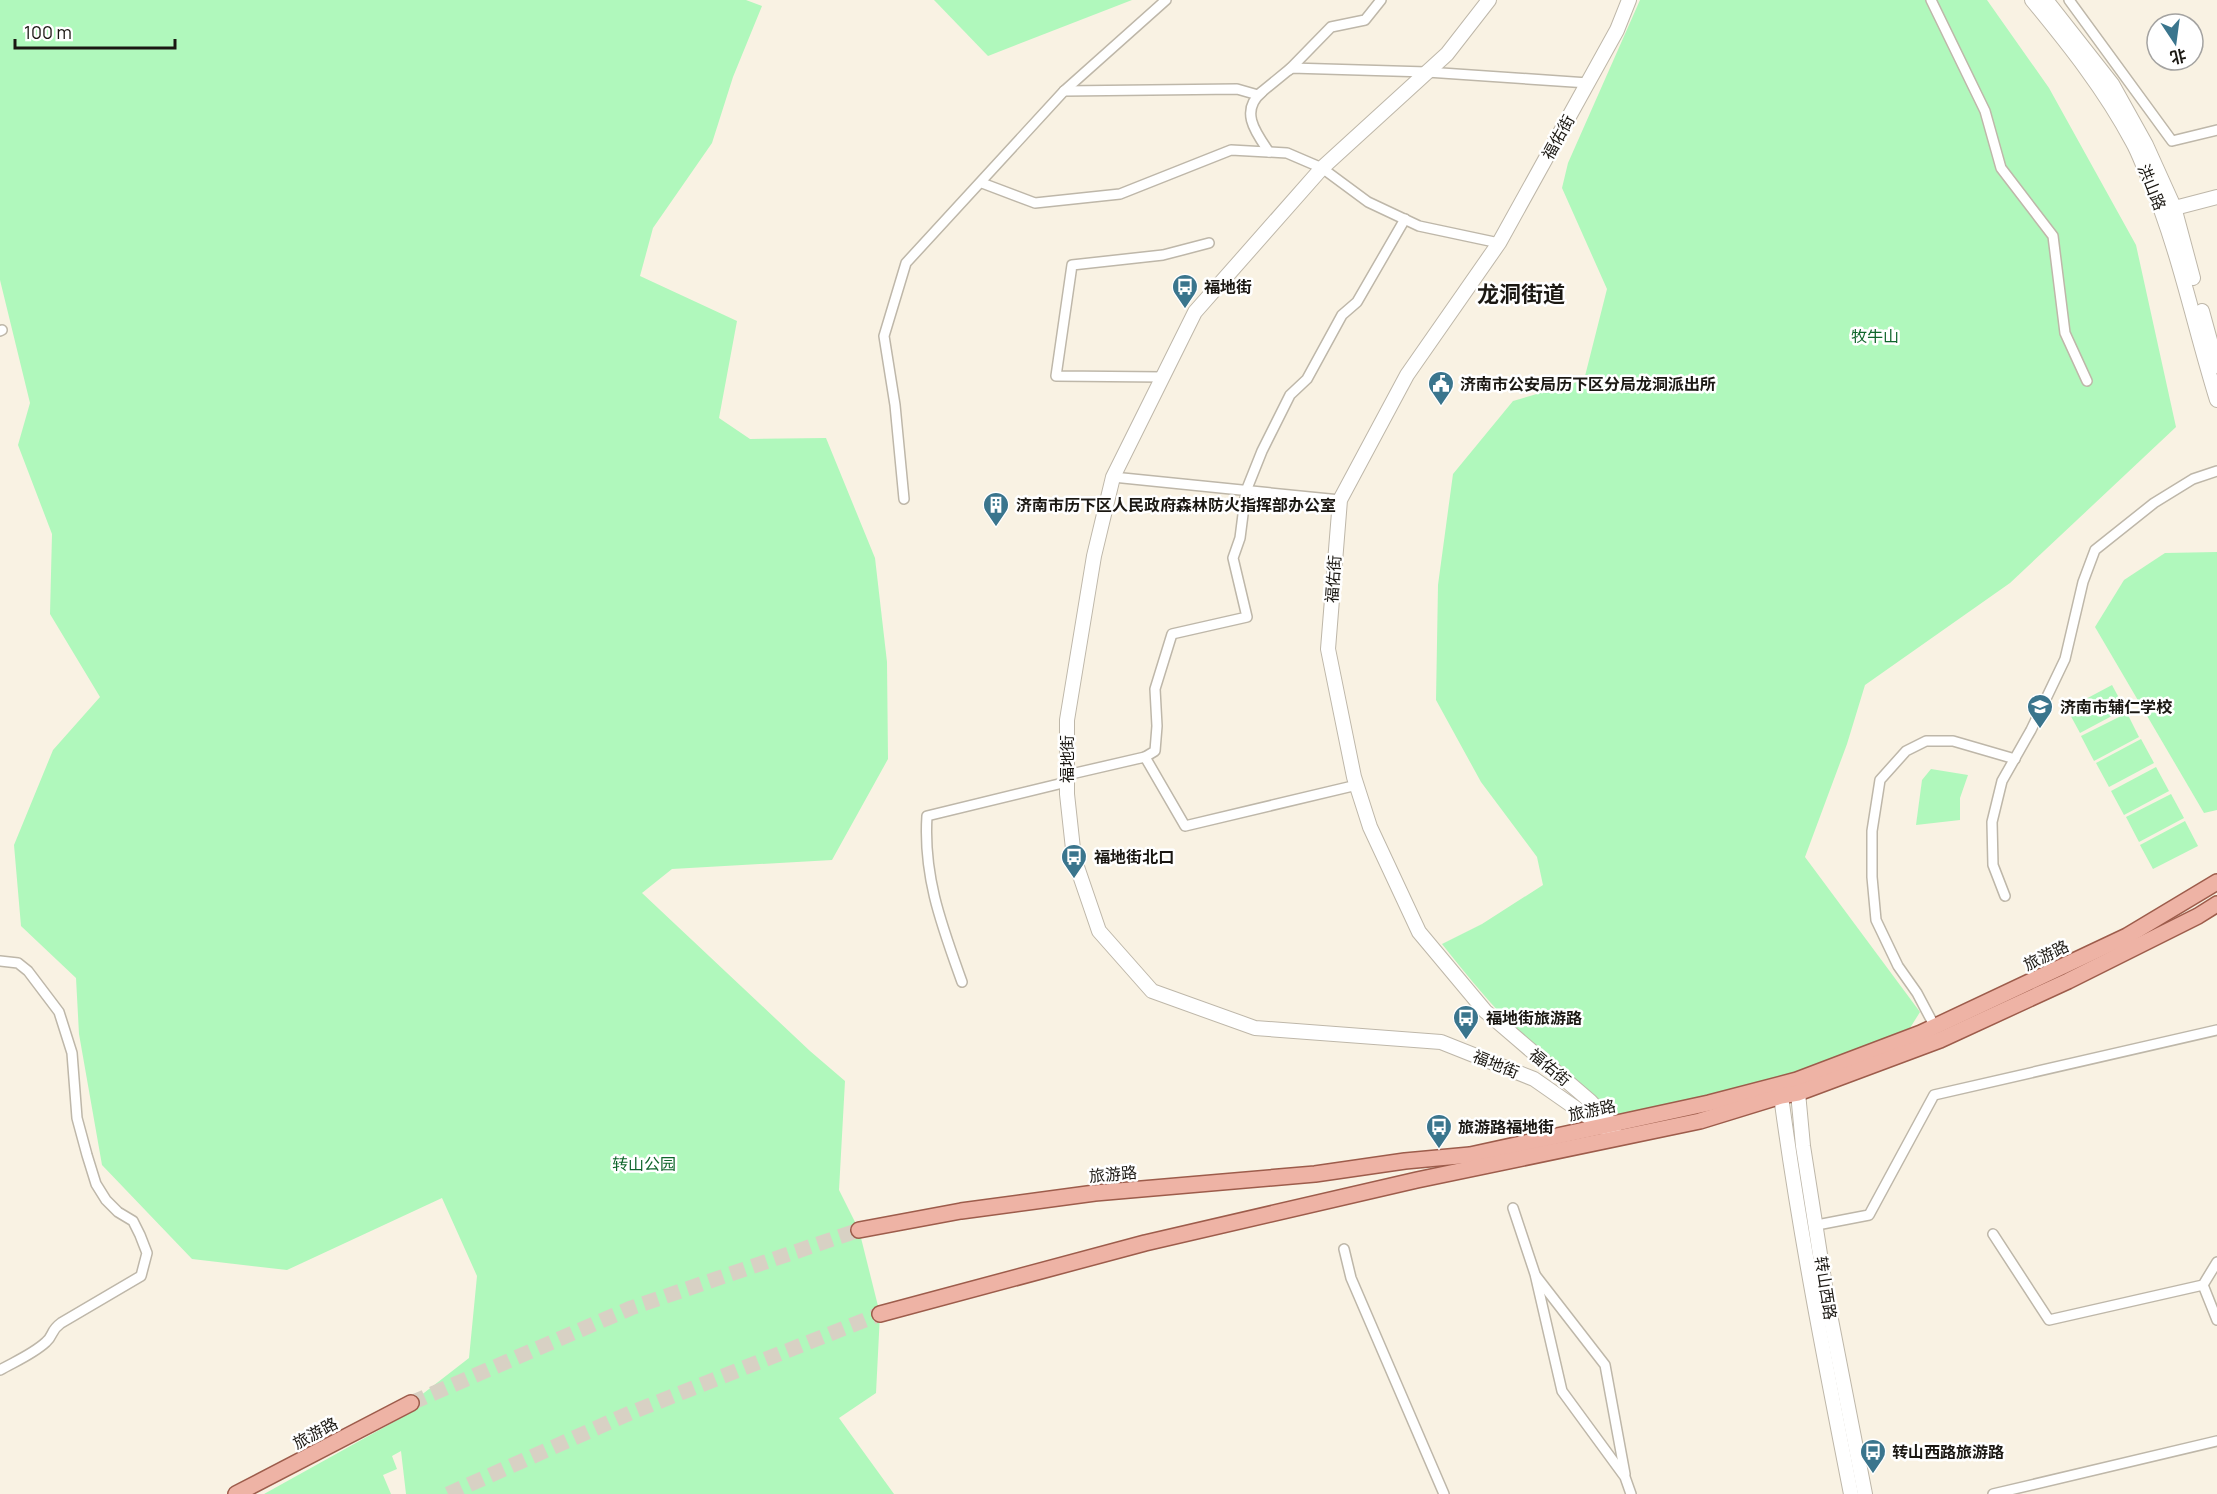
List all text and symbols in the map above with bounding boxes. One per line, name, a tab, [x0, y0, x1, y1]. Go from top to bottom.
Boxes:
scale bar	[15, 12, 176, 50]
north arrow	[2145, 12, 2205, 72]
text: 100 m	[24, 20, 72, 44]
text: 北	[2168, 44, 2189, 69]
street label: 福佑街	[1537, 111, 1579, 163]
street label: 洪山路	[2133, 161, 2171, 213]
bus stop icon: 福地街	[1170, 272, 1200, 310]
place label: 福地街	[1204, 276, 1252, 298]
district label: 龙洞街道	[1477, 279, 1565, 309]
park label: 牧牛山	[1851, 325, 1899, 347]
public building icon: 济南市公安局历下区分局龙洞派出所	[1426, 369, 1456, 407]
place label: 济南市公安局历下区分局龙洞派出所	[1460, 373, 1716, 395]
building icon: 济南市历下区人民政府森林防火指挥部办公室	[981, 490, 1011, 528]
place label: 济南市历下区人民政府森林防火指挥部办公室	[1016, 494, 1336, 516]
street label: 福佑街	[1320, 554, 1346, 604]
school or university icon: 济南市辅仁学校	[2025, 692, 2055, 730]
place label: 济南市辅仁学校	[2060, 696, 2173, 718]
street label: 福地街	[1056, 735, 1078, 783]
bus stop icon: 福地街北口	[1059, 842, 1089, 880]
place label: 福地街北口	[1094, 846, 1174, 868]
street label: 旅游路	[2020, 935, 2072, 975]
bus stop icon: 福地街旅游路	[1451, 1003, 1481, 1041]
place label: 福地街旅游路	[1486, 1007, 1582, 1029]
street label: 福佑街	[1525, 1043, 1575, 1091]
street label: 福地街	[1470, 1045, 1522, 1083]
street label: 旅游路	[1566, 1094, 1618, 1126]
bus stop icon: 旅游路福地街	[1424, 1112, 1454, 1150]
place label: 旅游路福地街	[1458, 1116, 1554, 1138]
park label: 转山公园	[612, 1153, 676, 1175]
street label: 旅游路	[1088, 1161, 1138, 1187]
street label: 转山西路	[1810, 1255, 1842, 1321]
street label: 旅游路	[289, 1412, 341, 1454]
bus stop icon: 转山西路旅游路	[1858, 1437, 1888, 1475]
place label: 转山西路旅游路	[1892, 1441, 2004, 1463]

